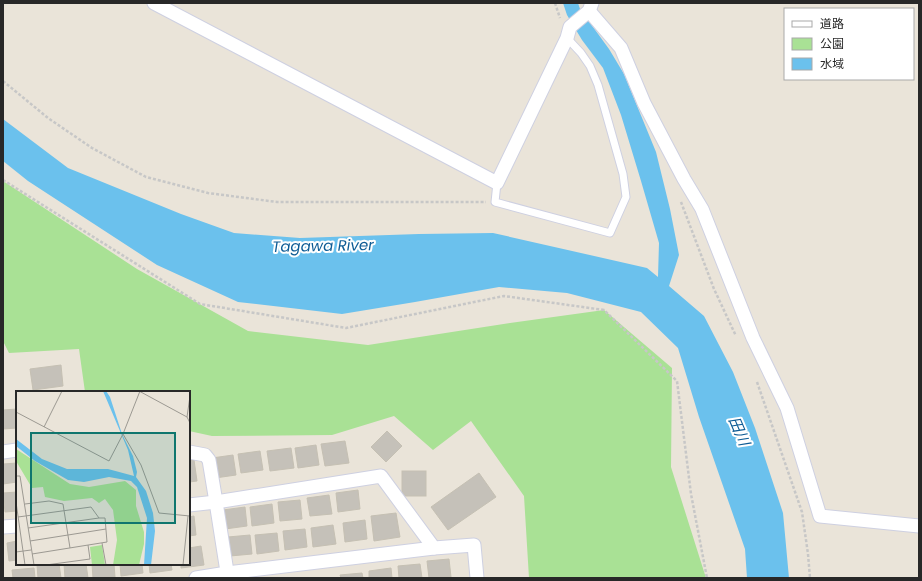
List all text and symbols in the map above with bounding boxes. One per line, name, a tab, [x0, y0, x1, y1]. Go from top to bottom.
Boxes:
legend	[784, 8, 914, 80]
text: 道路	[820, 15, 844, 32]
text: 公園	[820, 35, 844, 52]
text: 水域	[820, 55, 844, 72]
water label: Tagawa River	[272, 234, 374, 257]
inset map	[16, 391, 190, 565]
water label: 田川	[724, 413, 756, 451]

